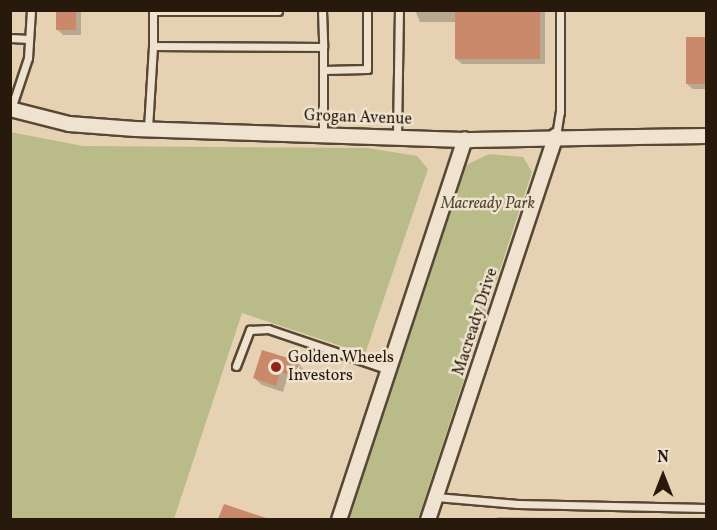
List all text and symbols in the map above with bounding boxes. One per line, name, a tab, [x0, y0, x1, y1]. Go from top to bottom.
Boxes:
street label: Grogan Avenue	[304, 107, 412, 129]
park label: Macready Park	[441, 194, 535, 214]
street label: Macready Drive	[450, 266, 502, 378]
place label: Golden Wheels Investors	[288, 348, 394, 386]
marker: Golden Wheels Investors	[269, 360, 283, 374]
north arrow	[633, 446, 693, 506]
text: N	[657, 447, 669, 469]

